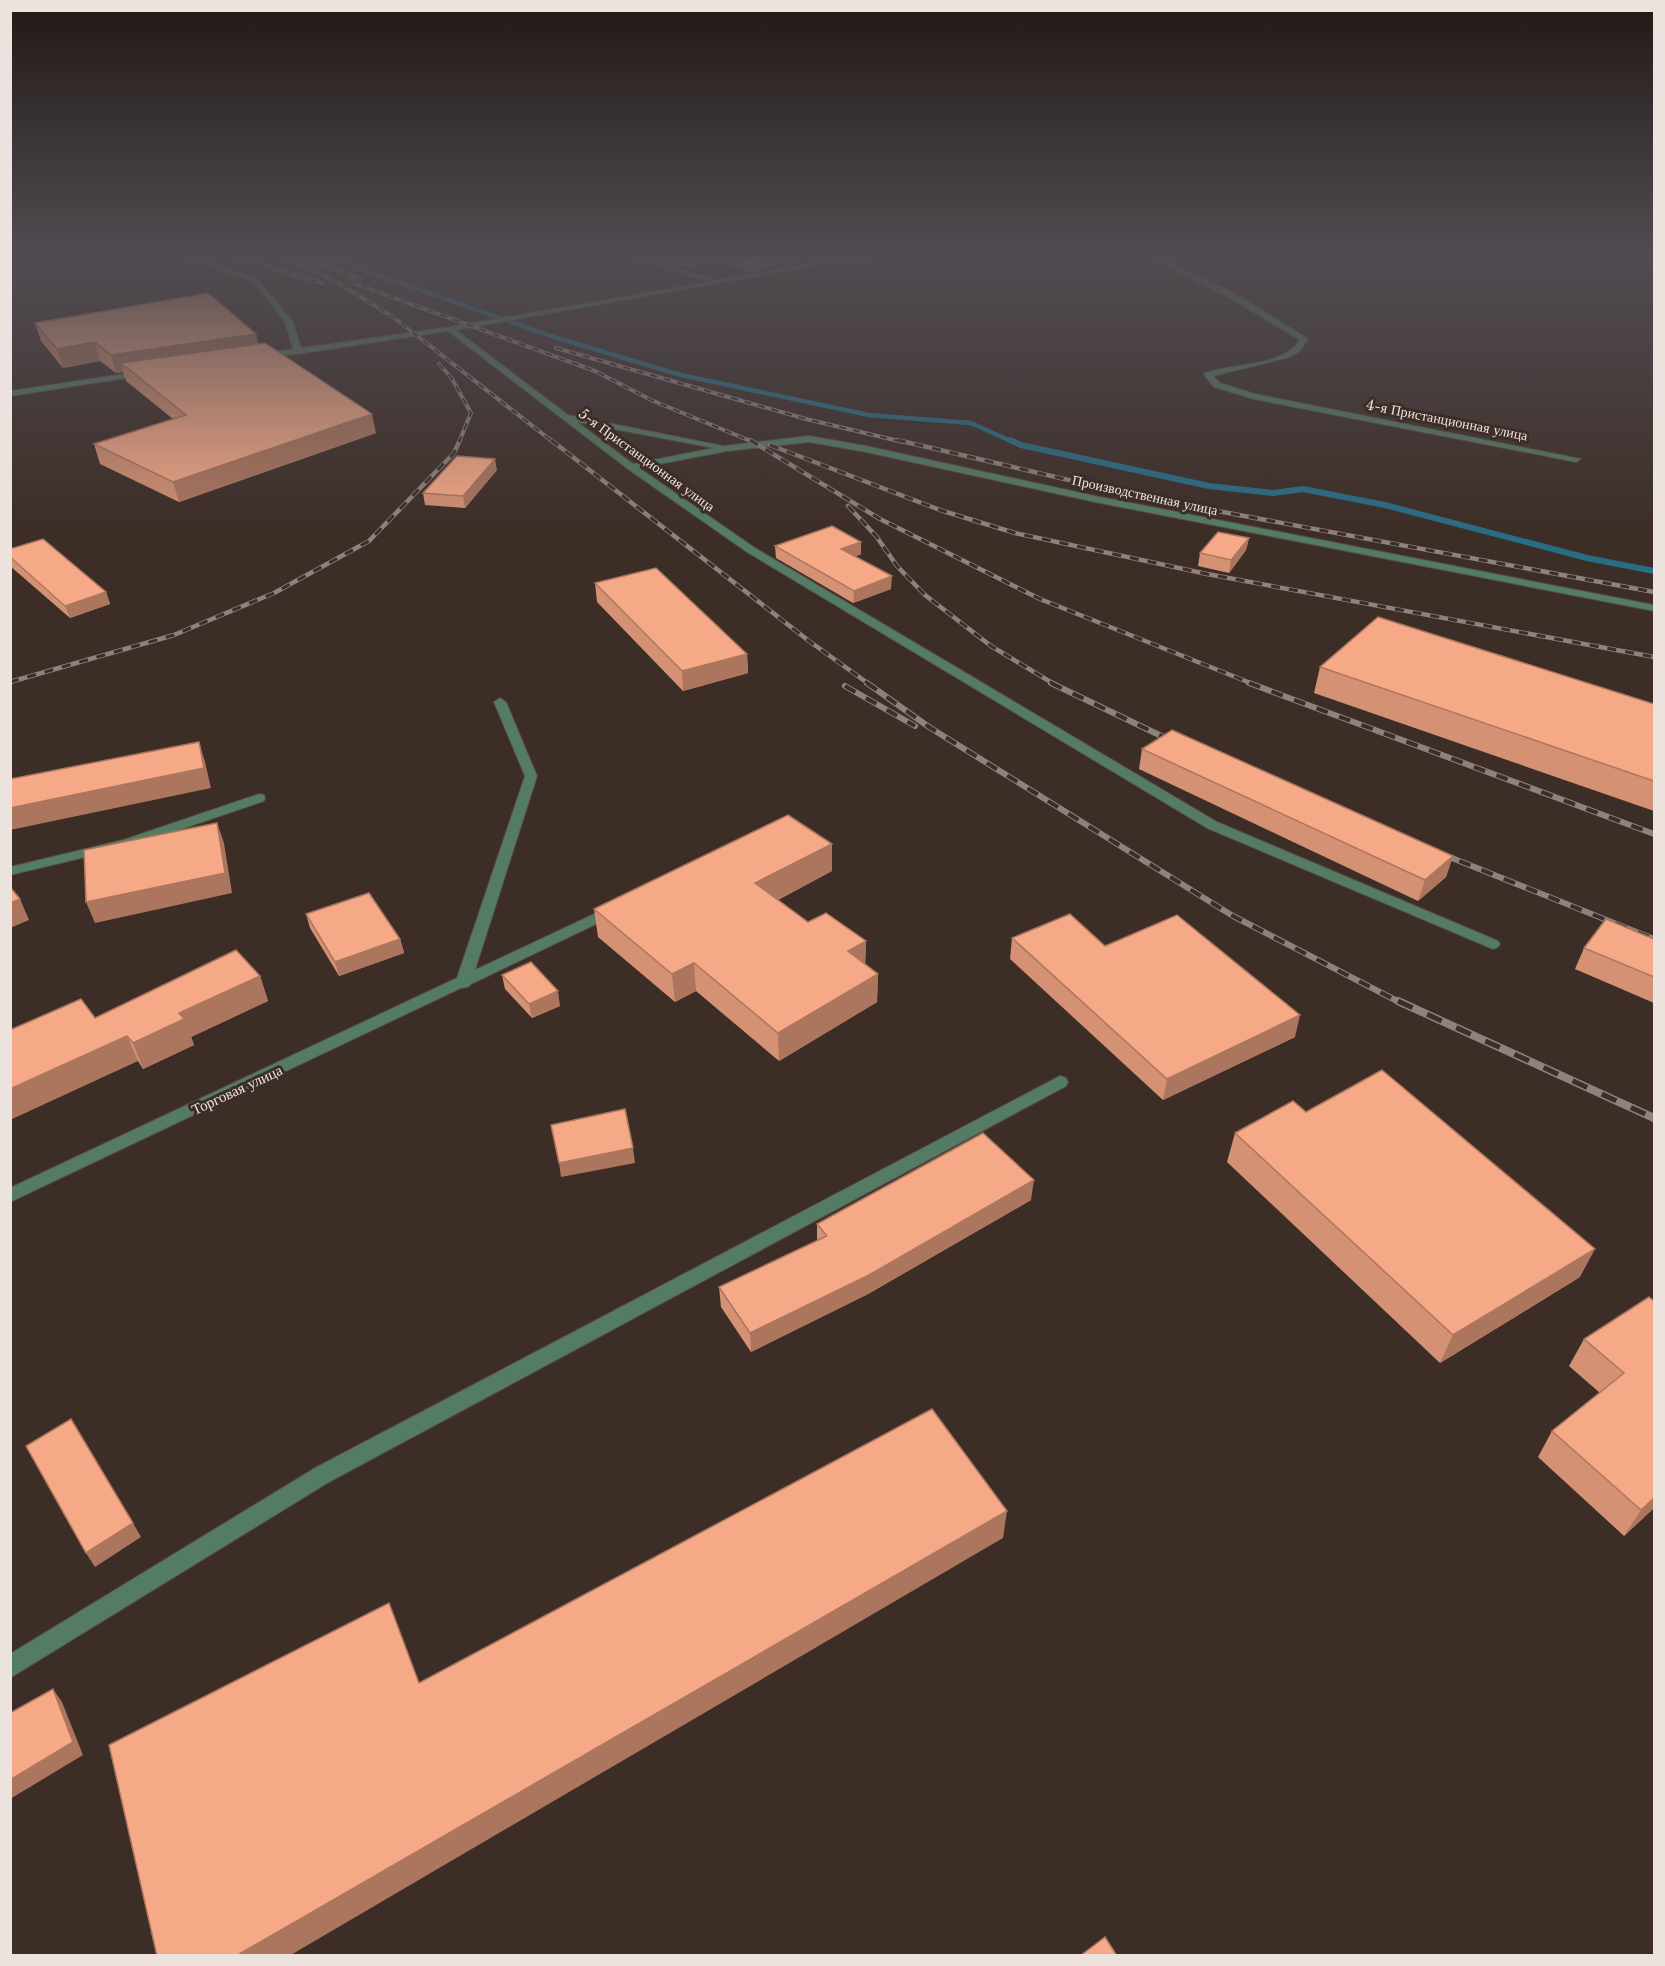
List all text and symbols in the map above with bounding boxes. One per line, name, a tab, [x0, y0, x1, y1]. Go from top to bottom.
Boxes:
street label: 4-я Пристанционная улица	[1365, 396, 1530, 445]
street label: 5-я Пристанционная улица	[575, 405, 719, 516]
street label: Производственная улица	[1070, 471, 1220, 519]
street label: Торговая улица	[188, 1060, 286, 1119]

